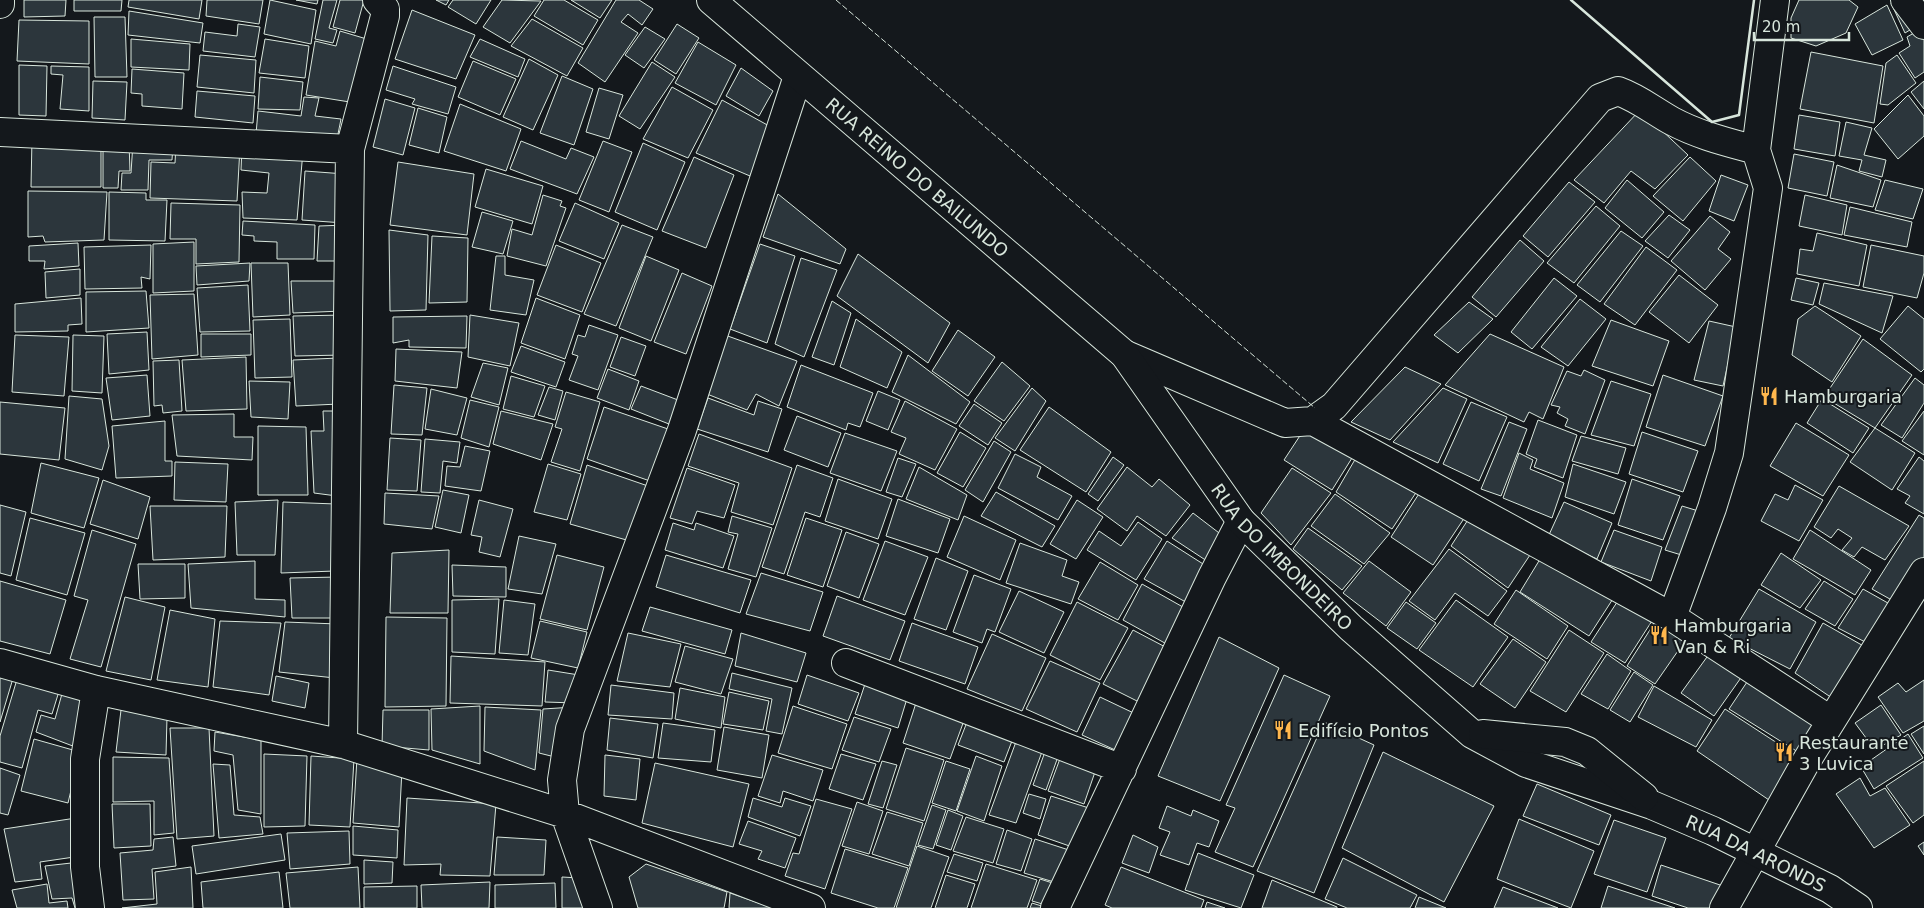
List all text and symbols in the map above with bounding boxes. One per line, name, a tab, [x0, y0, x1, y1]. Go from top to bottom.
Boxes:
scale bar	[1754, 10, 1849, 42]
text: 20 m	[1762, 18, 1800, 36]
street label: RUA REINO DO BAILUNDO	[822, 93, 1013, 261]
restaurant icon: Hamburgaria	[1758, 385, 1780, 407]
place label: Hamburgaria	[1784, 386, 1902, 407]
street label: RUA DO IMBONDEIRO	[1207, 479, 1357, 634]
place label: Hamburgaria Van & Ri	[1674, 615, 1792, 657]
restaurant icon: Hamburgaria Van & Ri	[1648, 624, 1670, 646]
restaurant icon: Edifício Pontos	[1272, 719, 1294, 741]
place label: Edifício Pontos	[1298, 720, 1429, 741]
place label: Restaurante 3 Luvica	[1799, 732, 1909, 774]
restaurant icon: Restaurante 3 Luvica	[1773, 741, 1795, 763]
street label: RUA DA ARONDS	[1683, 810, 1830, 896]

